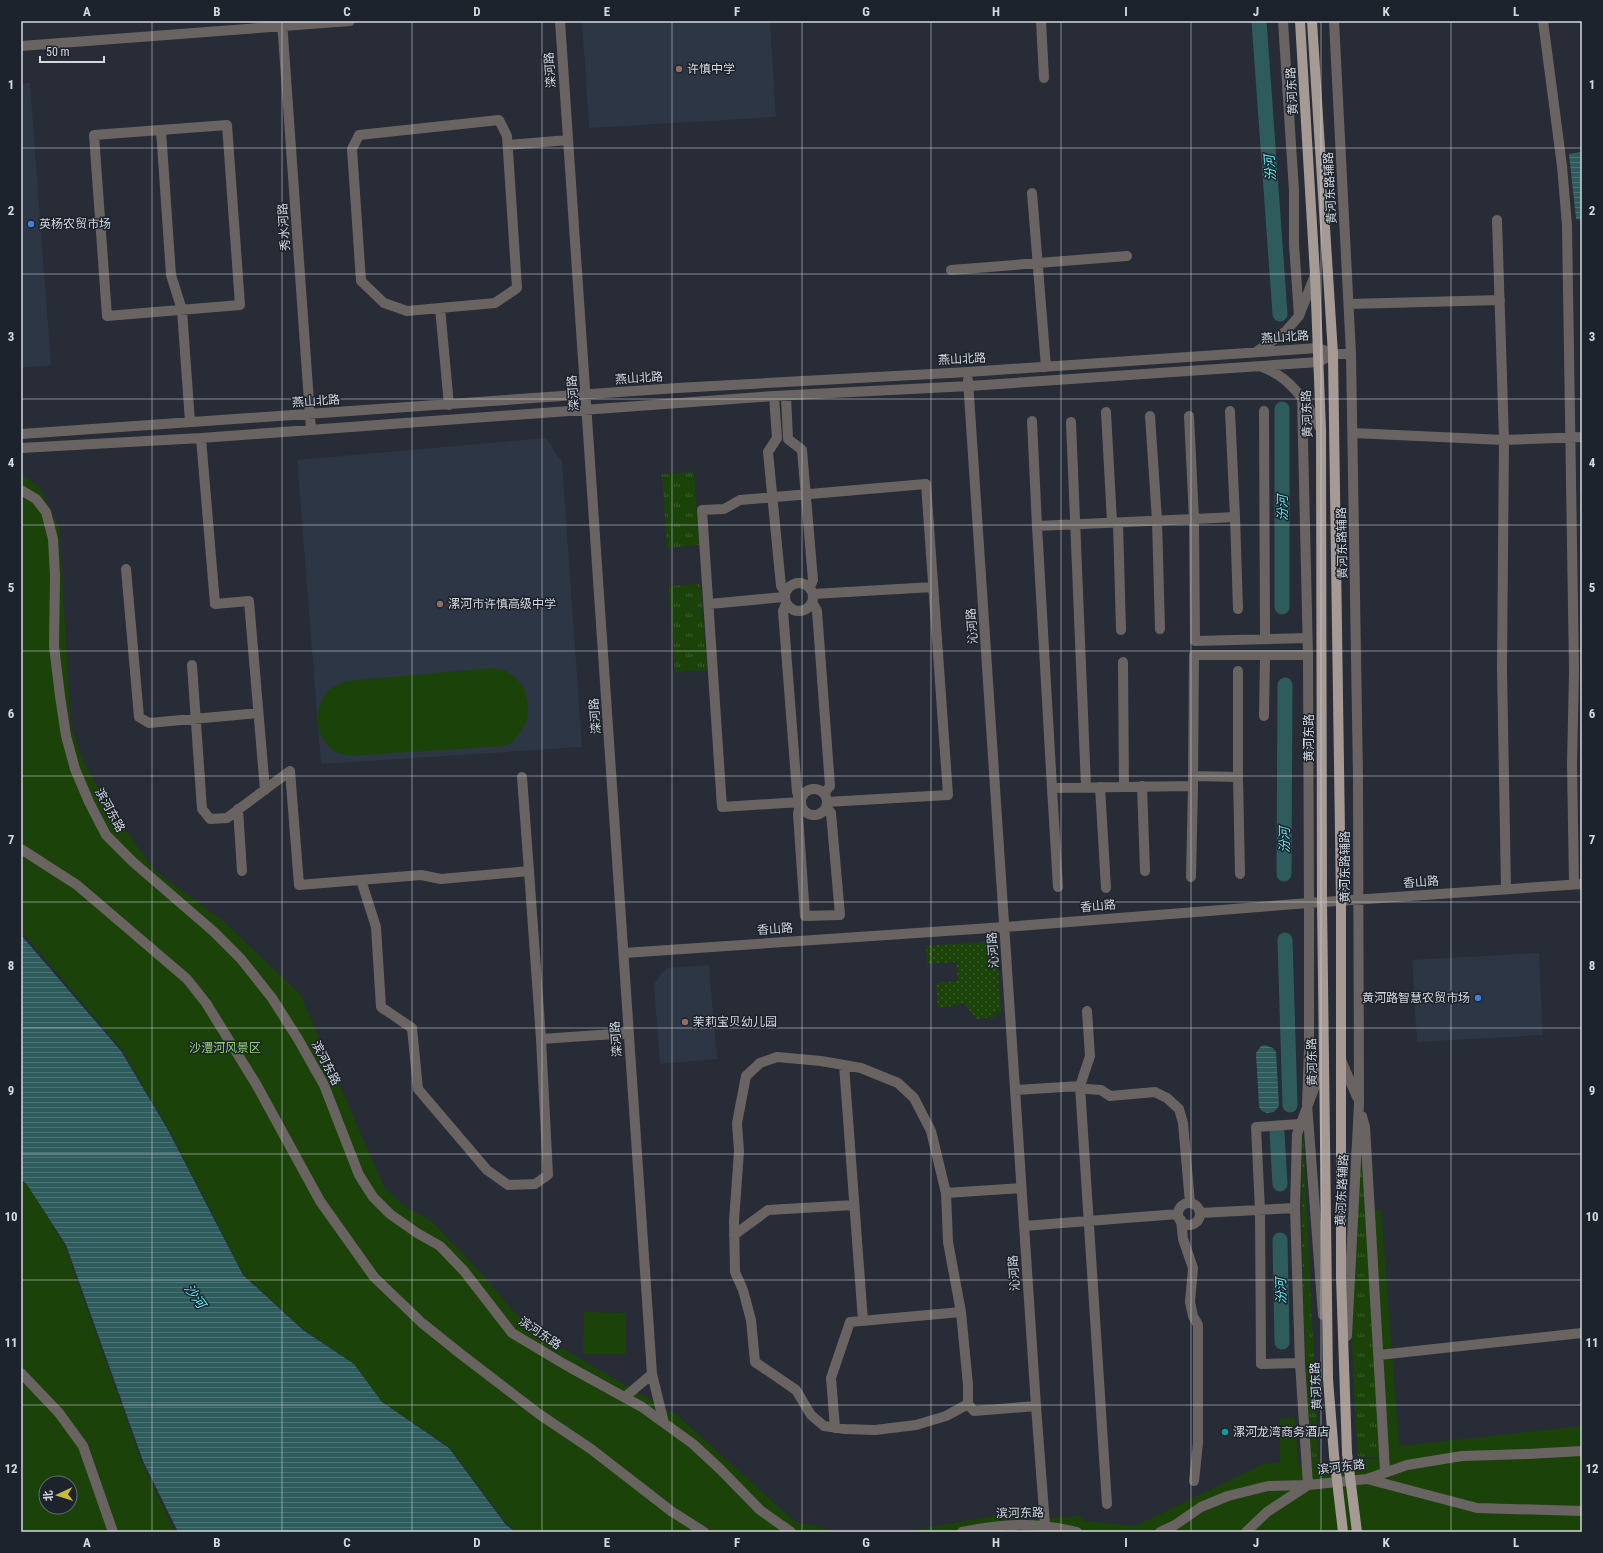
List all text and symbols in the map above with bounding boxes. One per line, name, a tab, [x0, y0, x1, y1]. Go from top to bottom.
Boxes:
text: A	[83, 4, 91, 19]
text: B	[213, 4, 221, 19]
text: C	[343, 4, 351, 19]
text: D	[473, 4, 481, 19]
text: E	[604, 4, 611, 19]
text: F	[734, 4, 740, 19]
text: G	[862, 4, 870, 19]
text: H	[992, 4, 1000, 19]
text: I	[1124, 4, 1128, 19]
text: J	[1253, 4, 1259, 19]
text: K	[1382, 4, 1390, 19]
text: L	[1513, 4, 1519, 19]
scale bar	[40, 38, 104, 64]
text: 50 m	[46, 45, 70, 59]
street label: 滦河路	[542, 52, 558, 88]
place label: 许慎中学	[687, 62, 735, 76]
marker: 许慎中学	[674, 64, 684, 74]
street label: 黄河东路	[1284, 67, 1300, 115]
text: 1	[8, 77, 14, 92]
text: 1	[1589, 77, 1595, 92]
water label: 汾河	[1261, 152, 1278, 181]
street label: 黄河东路辅路	[1321, 152, 1339, 224]
text: 2	[8, 203, 15, 218]
street label: 秀水河路	[275, 203, 293, 251]
text: 2	[1589, 203, 1596, 218]
place label: 英杨农贸市场	[39, 217, 111, 231]
marker: 英杨农贸市场	[26, 219, 36, 229]
street label: 燕山北路	[1261, 328, 1309, 346]
text: 3	[8, 329, 14, 344]
text: 3	[1589, 329, 1595, 344]
street label: 燕山北路	[938, 351, 986, 367]
street label: 燕山北路	[615, 369, 663, 387]
street label: 滦河路	[565, 375, 581, 411]
street label: 黄河东路	[1299, 390, 1315, 438]
street label: 燕山北路	[292, 392, 340, 410]
text: 4	[8, 455, 15, 470]
text: 4	[1589, 455, 1596, 470]
water label: 汾河	[1275, 492, 1290, 521]
street label: 黄河东路辅路	[1334, 507, 1350, 579]
text: 5	[8, 580, 15, 595]
text: 5	[1589, 580, 1596, 595]
place label: 漯河市许慎高级中学	[448, 597, 556, 611]
marker: 漯河市许慎高级中学	[435, 599, 445, 609]
street label: 沁河路	[964, 608, 980, 644]
street label: 滦河路	[587, 698, 603, 734]
text: 6	[8, 706, 15, 721]
text: 6	[1589, 706, 1596, 721]
street label: 黄河东路	[1302, 714, 1316, 762]
street label: 滨河东路	[92, 786, 128, 834]
water label: 汾河	[1277, 824, 1292, 853]
street label: 黄河东路辅路	[1338, 831, 1352, 903]
text: 7	[8, 832, 15, 847]
text: 7	[1589, 832, 1596, 847]
street label: 香山路	[1403, 874, 1439, 890]
street label: 香山路	[1079, 897, 1117, 915]
street label: 香山路	[757, 921, 793, 937]
street label: 沁河路	[985, 932, 1001, 968]
text: 8	[8, 958, 14, 973]
text: 8	[1589, 958, 1595, 973]
place label: 黄河路智慧农贸市场	[1362, 991, 1470, 1005]
marker: 黄河路智慧农贸市场	[1473, 993, 1483, 1003]
place label: 茉莉宝贝幼儿园	[693, 1015, 777, 1029]
marker: 茉莉宝贝幼儿园	[680, 1017, 690, 1027]
street label: 滦河路	[608, 1021, 624, 1057]
street label: 滨河东路	[309, 1038, 343, 1088]
street label: 黄河东路	[1305, 1038, 1319, 1086]
park label: 沙澧河风景区	[189, 1041, 261, 1055]
text: 9	[8, 1083, 14, 1098]
text: 9	[1589, 1083, 1595, 1098]
street label: 黄河东路辅路	[1333, 1154, 1351, 1226]
text: 10	[4, 1209, 18, 1224]
text: 10	[1585, 1209, 1599, 1224]
street label: 沁河路	[1006, 1255, 1022, 1291]
water label: 汾河	[1273, 1275, 1289, 1304]
water label: 沙河	[181, 1281, 210, 1313]
street label: 滨河东路	[516, 1314, 564, 1352]
text: 11	[4, 1335, 18, 1350]
text: 11	[1585, 1335, 1599, 1350]
street label: 黄河东路	[1308, 1362, 1324, 1410]
place label: 漯河龙湾商务酒店	[1233, 1425, 1329, 1439]
marker: 漯河龙湾商务酒店	[1220, 1427, 1230, 1437]
street label: 滨河东路	[1316, 1457, 1366, 1477]
text: 12	[4, 1461, 18, 1476]
text: 12	[1585, 1461, 1599, 1476]
north arrow	[38, 1475, 78, 1515]
text: 北	[42, 1490, 55, 1502]
street label: 滨河东路	[996, 1506, 1044, 1520]
text: A	[83, 1535, 91, 1550]
text: B	[213, 1535, 221, 1550]
text: C	[343, 1535, 351, 1550]
text: D	[473, 1535, 481, 1550]
text: E	[604, 1535, 611, 1550]
text: F	[734, 1535, 740, 1550]
text: G	[862, 1535, 870, 1550]
text: H	[992, 1535, 1000, 1550]
text: I	[1124, 1535, 1128, 1550]
text: J	[1253, 1535, 1259, 1550]
text: K	[1382, 1535, 1390, 1550]
text: L	[1513, 1535, 1519, 1550]

